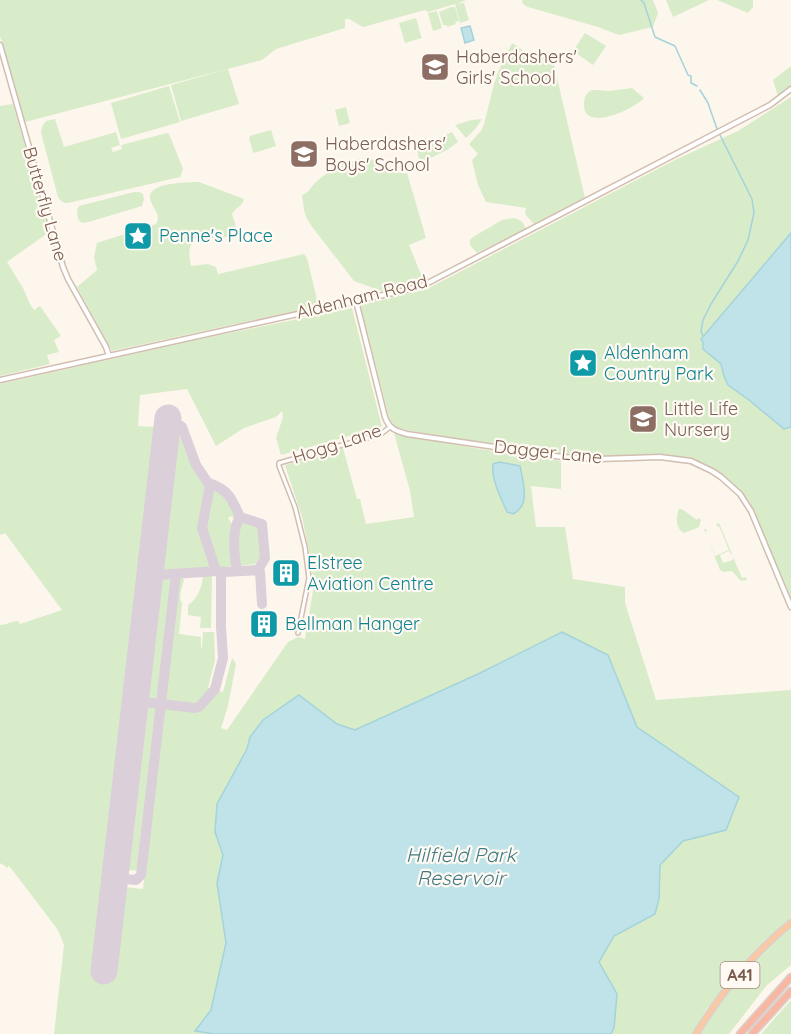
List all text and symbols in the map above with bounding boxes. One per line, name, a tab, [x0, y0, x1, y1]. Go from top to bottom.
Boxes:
place label: Haberdashers' Girls' School	[456, 45, 577, 89]
school or university icon: Haberdashers' Girls' School	[419, 51, 451, 83]
place label: Haberdashers' Boys' School	[325, 132, 446, 176]
school or university icon: Haberdashers' Boys' School	[288, 138, 320, 170]
street label: Butterfly Lane	[18, 144, 73, 264]
place icon: Penne's Place	[122, 220, 154, 252]
place label: Penne's Place	[159, 224, 273, 247]
street label: Aldenham Road	[294, 269, 430, 324]
place label: Aldenham Country Park	[604, 341, 714, 385]
place icon: Aldenham Country Park	[567, 347, 599, 379]
place label: Little Life Nursery	[664, 397, 738, 441]
school or university icon: Little Life Nursery	[627, 403, 659, 435]
street label: Hogg Lane	[289, 418, 384, 469]
street label: Dagger Lane	[493, 434, 603, 469]
place label: Elstree Aviation Centre	[307, 551, 434, 595]
building icon: Elstree Aviation Centre	[270, 557, 302, 589]
building icon: Bellman Hanger	[248, 608, 280, 640]
place label: Bellman Hanger	[285, 612, 420, 635]
water label: Hilfield Park Reservoir	[406, 842, 518, 890]
road number: A41	[720, 962, 760, 988]

